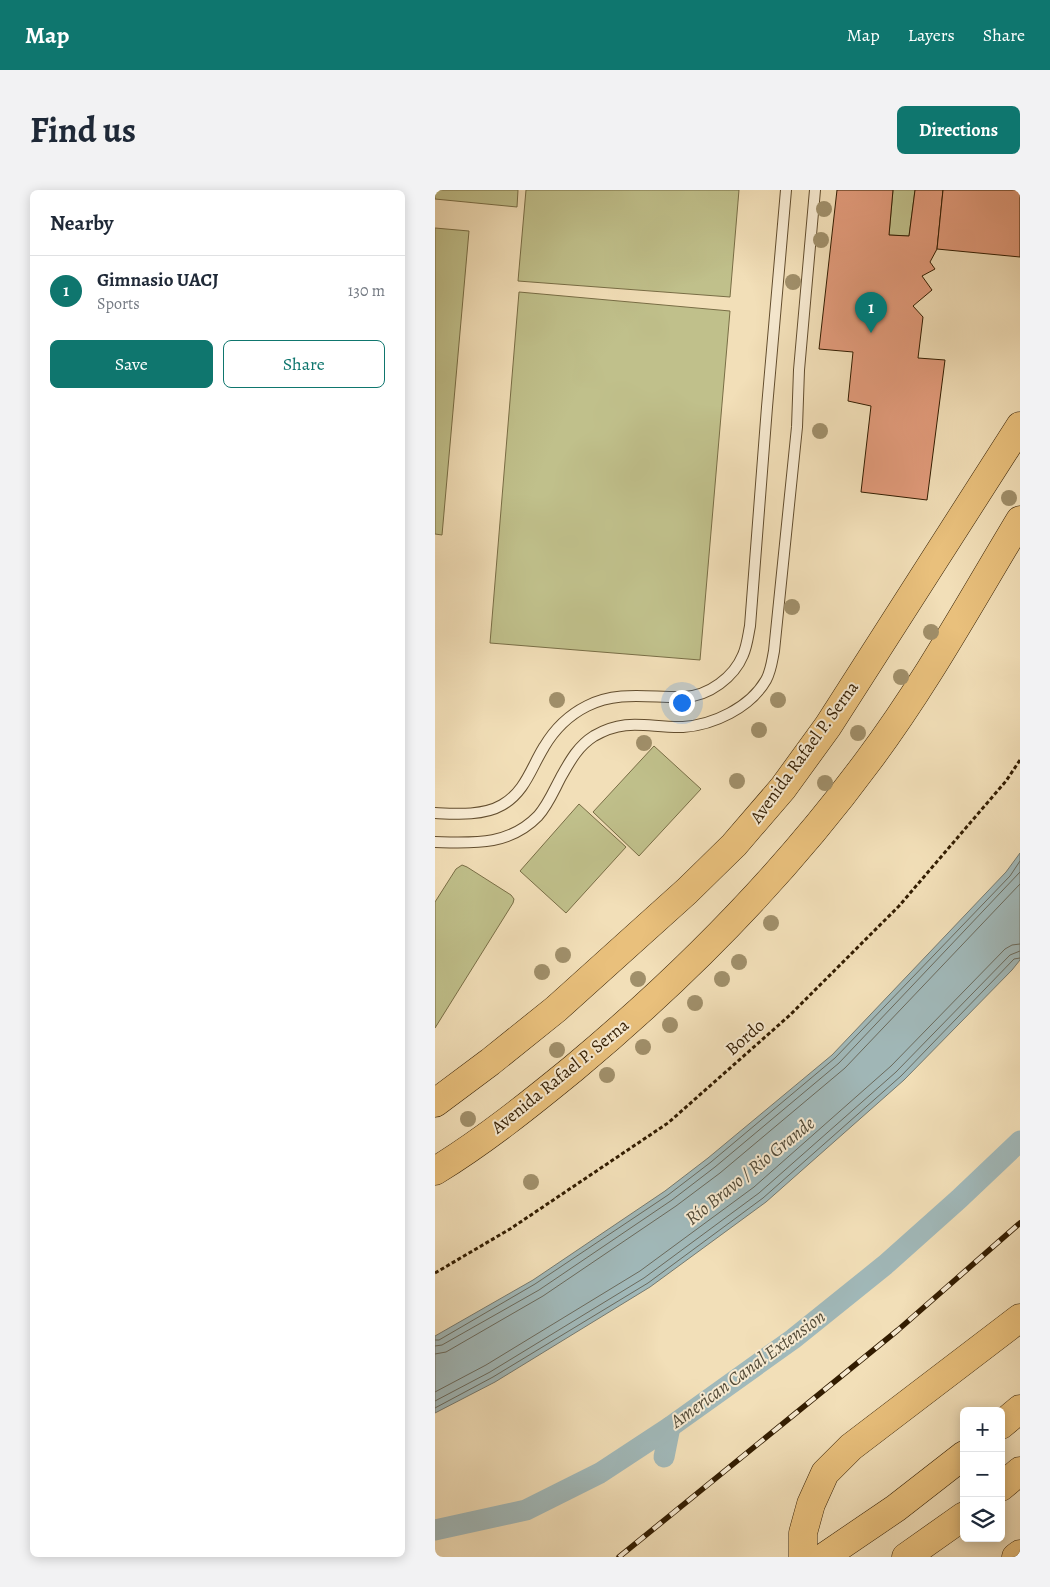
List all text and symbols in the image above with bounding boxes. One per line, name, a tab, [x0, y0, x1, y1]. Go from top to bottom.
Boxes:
text: Map	[25, 19, 69, 51]
text: Map	[847, 23, 880, 47]
text: Layers	[908, 23, 955, 47]
text: Share	[983, 23, 1025, 47]
text: Find us	[30, 106, 136, 154]
button: Directions	[897, 106, 1020, 154]
text: Nearby	[50, 209, 113, 237]
text: Gimnasio UACJ	[97, 267, 219, 293]
text: 1	[63, 280, 69, 302]
text: 130 m	[348, 280, 385, 302]
pin: 1	[855, 292, 887, 333]
text: Sports	[97, 293, 140, 315]
button: Save	[50, 340, 213, 388]
button: Share	[223, 340, 385, 388]
street label: Avenida Rafael P. Serna	[744, 676, 864, 829]
your location	[669, 690, 695, 716]
street label: Avenida Rafael P. Serna	[485, 1013, 634, 1140]
street label: Bordo	[720, 1013, 770, 1061]
water label: Río Bravo / Rio Grande	[680, 1111, 820, 1231]
water label: American Canal Extension	[664, 1304, 831, 1435]
map controls	[960, 1407, 1005, 1542]
button: +	[960, 1407, 1005, 1452]
button: −	[960, 1452, 1005, 1497]
button: layers	[960, 1497, 1005, 1542]

